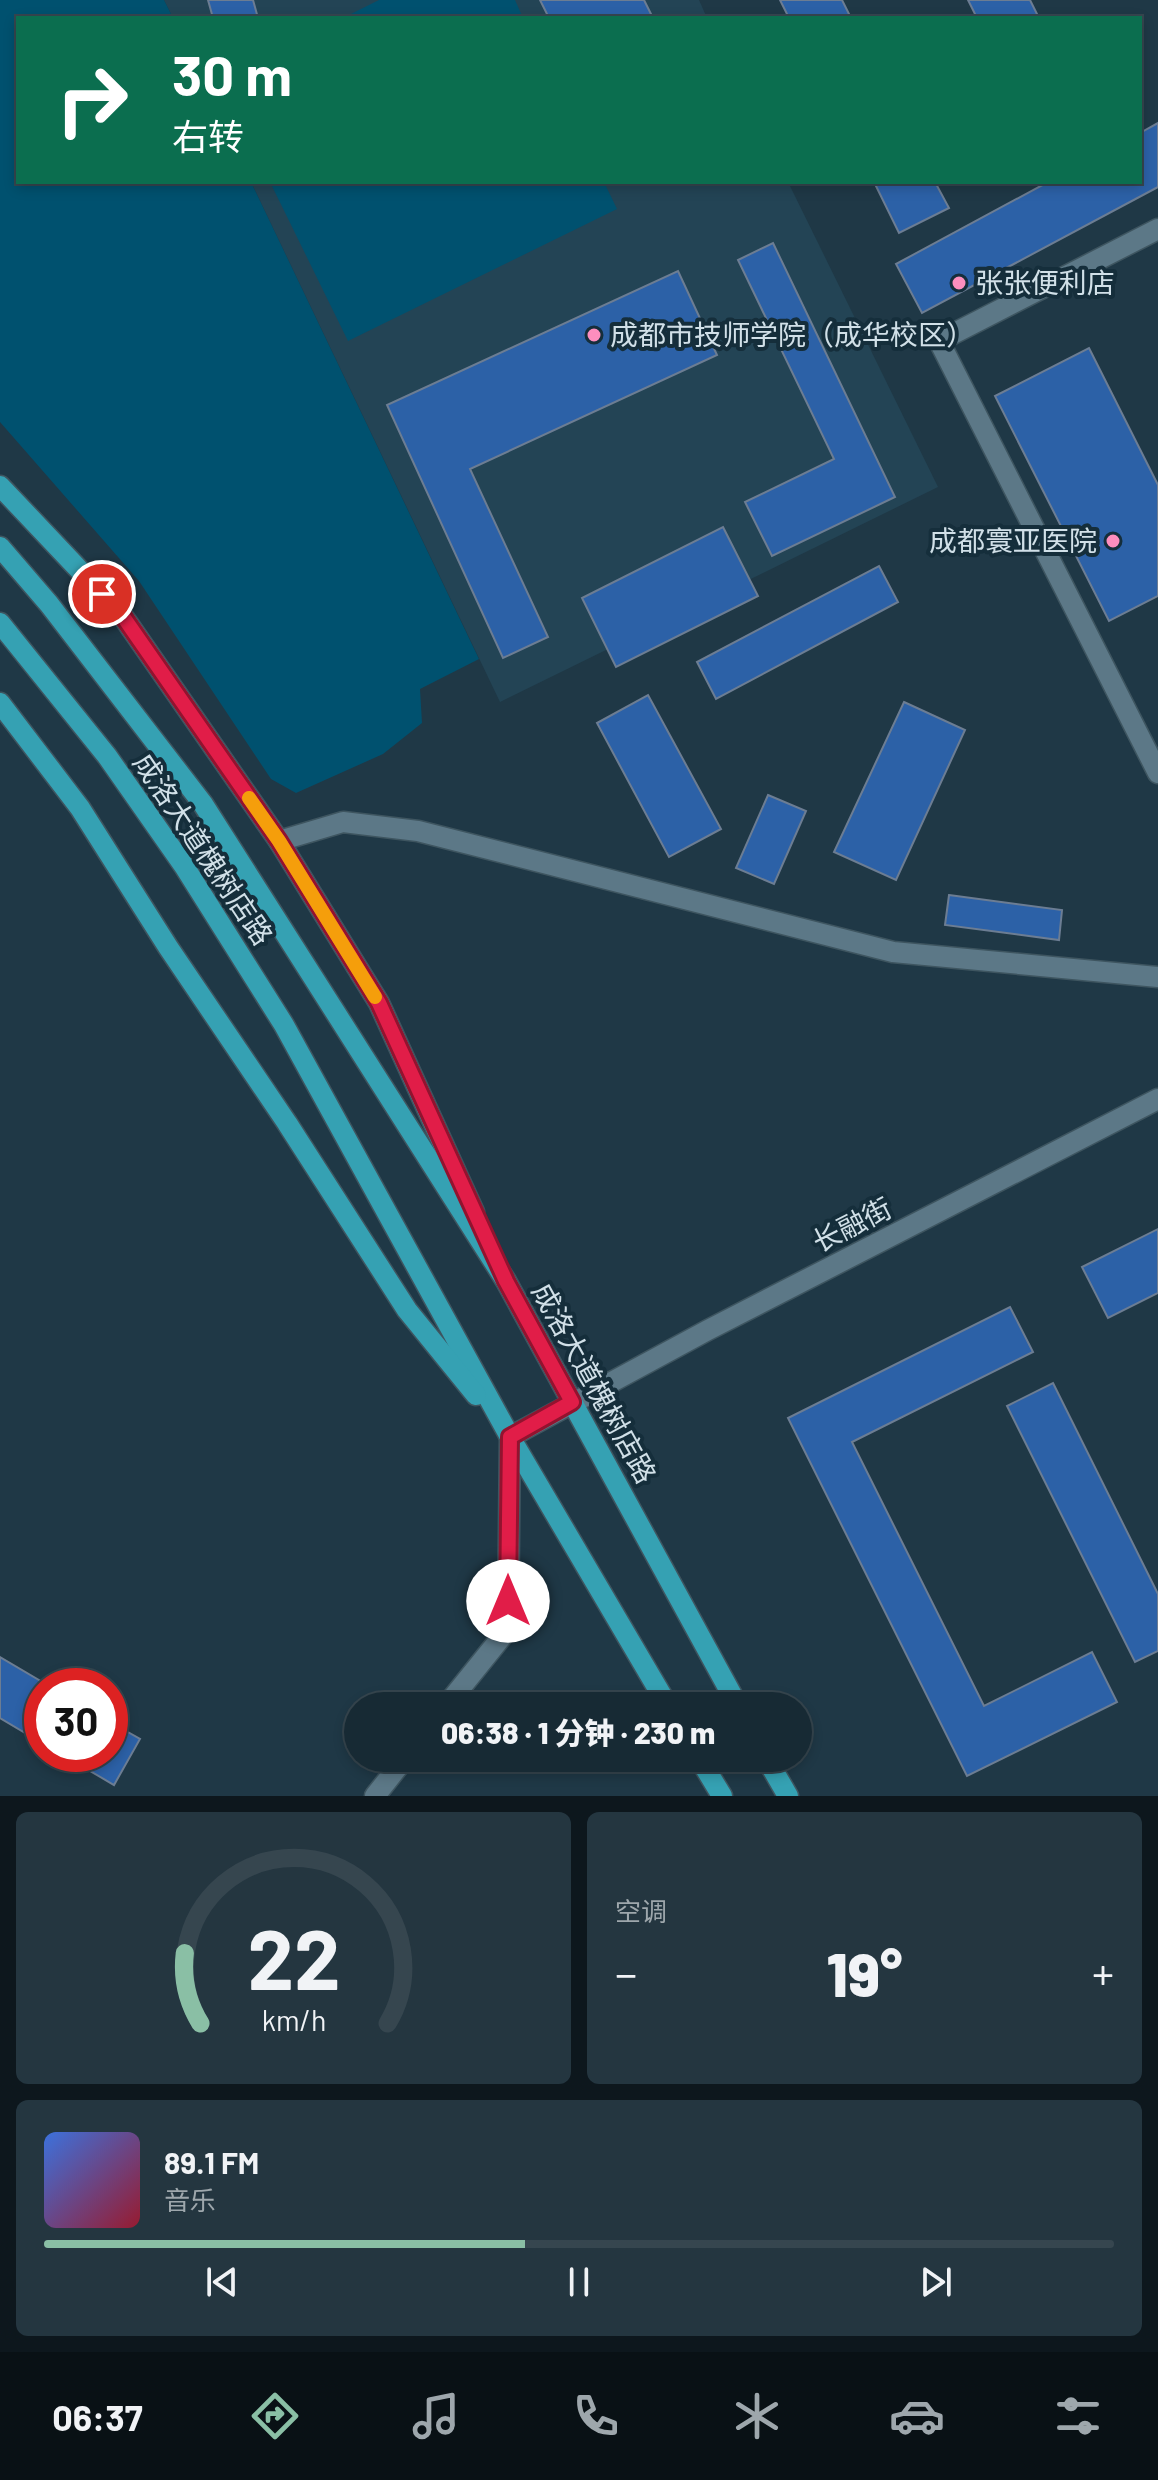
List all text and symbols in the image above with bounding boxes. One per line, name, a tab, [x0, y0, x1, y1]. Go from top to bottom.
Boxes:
text: 30 m	[172, 40, 292, 107]
icon: right	[40, 48, 144, 152]
text: 右转	[172, 114, 244, 157]
place label: 张张便利店	[975, 265, 1115, 299]
marker: 张张便利店	[950, 274, 968, 292]
place label: 成都市技师学院（成华校区）	[610, 317, 974, 351]
marker: 成都市技师学院（成华校区）	[585, 326, 603, 344]
place label: 成都寰亚医院	[929, 523, 1097, 557]
marker: 成都寰亚医院	[1104, 532, 1122, 550]
pin	[68, 560, 136, 628]
icon: arrive	[80, 572, 124, 616]
street label: 成洛大道槐树店路	[127, 746, 281, 951]
street label: 长融街	[806, 1190, 897, 1258]
street label: 成洛大道槐树店路	[526, 1276, 664, 1489]
position arrow	[466, 1559, 550, 1643]
speed limit sign: 30	[24, 1668, 128, 1772]
text: 06:38 · 1 分钟 · 230 m	[441, 1714, 715, 1750]
text: 空调	[615, 1895, 667, 1926]
text: 22	[247, 1907, 340, 2007]
text: 19°	[827, 1937, 902, 2009]
text: −	[615, 1946, 637, 1999]
text: +	[1092, 1946, 1114, 1999]
text: km/h	[261, 2002, 326, 2037]
text: 89.1 FM	[164, 2144, 259, 2180]
text: 音乐	[164, 2184, 216, 2215]
icon: previous	[200, 2260, 244, 2304]
icon: pause	[557, 2260, 601, 2304]
icon: next	[914, 2260, 958, 2304]
icon: directions	[247, 2388, 303, 2444]
icon: music	[408, 2388, 464, 2444]
icon: phone	[568, 2388, 624, 2444]
icon: climate	[729, 2388, 785, 2444]
icon: car	[889, 2388, 945, 2444]
icon: filters	[1050, 2388, 1106, 2444]
text: 06:37	[52, 2395, 143, 2438]

